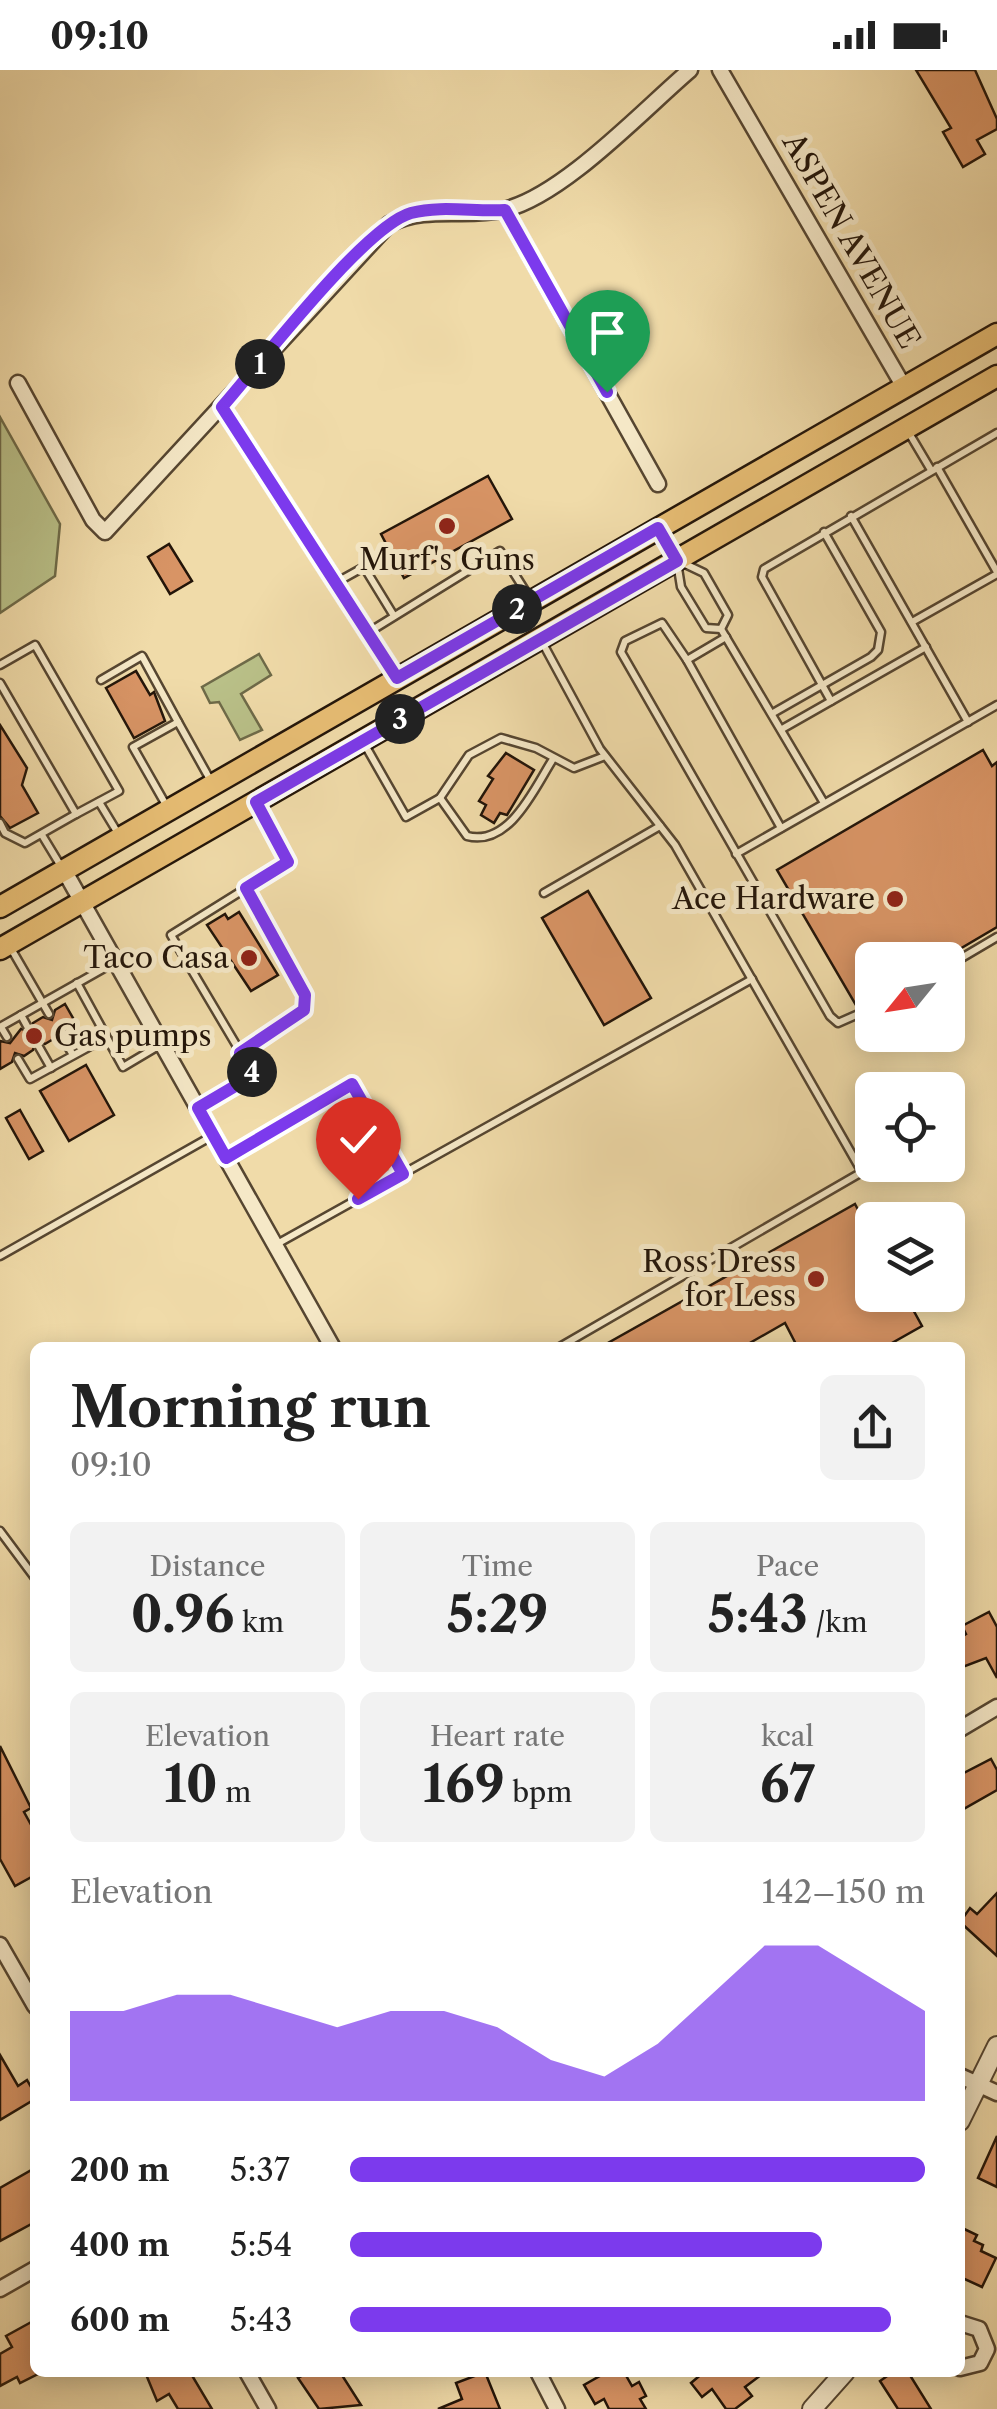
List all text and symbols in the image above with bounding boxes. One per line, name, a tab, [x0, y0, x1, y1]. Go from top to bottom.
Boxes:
text: 09:10	[50, 12, 149, 59]
street label: ASPEN AVENUE	[774, 125, 928, 355]
pin	[565, 290, 650, 393]
icon: arrive	[580, 305, 635, 360]
pin: 1	[235, 339, 285, 389]
text: 1	[254, 347, 266, 381]
marker: Murf's Guns	[436, 515, 458, 537]
place label: Murf's Guns	[359, 541, 535, 578]
pin: 2	[492, 584, 542, 634]
text: 2	[509, 592, 525, 626]
pin: 3	[375, 694, 425, 744]
text: 3	[392, 702, 408, 736]
place label: Ace Hardware	[671, 880, 875, 917]
marker: Ace Hardware	[884, 888, 906, 910]
place label: Taco Casa	[84, 939, 229, 976]
north arrow	[855, 942, 965, 1052]
map controls	[855, 942, 965, 1312]
marker: Taco Casa	[238, 947, 260, 969]
place label: Gas pumps	[54, 1017, 212, 1054]
marker: Gas pumps	[23, 1025, 45, 1047]
pin: 4	[227, 1047, 277, 1097]
text: 4	[244, 1055, 260, 1089]
button: locate	[855, 1072, 965, 1182]
pin	[316, 1097, 401, 1200]
icon: check	[331, 1112, 386, 1167]
button: layers	[855, 1202, 965, 1312]
place label: Ross Dress for Less	[642, 1243, 796, 1314]
marker: Ross Dress for Less	[805, 1268, 827, 1290]
text: Morning run	[70, 1374, 431, 1441]
button: share	[820, 1375, 925, 1480]
text: 09:10	[70, 1445, 152, 1484]
text: Distance	[150, 1549, 265, 1583]
text: Time	[462, 1549, 533, 1583]
text: Pace	[756, 1549, 819, 1583]
text: 0.96	[131, 1583, 234, 1645]
text: 5:29	[447, 1583, 548, 1645]
text: 5:43	[707, 1583, 808, 1645]
text: km	[234, 1605, 284, 1639]
text: /km	[808, 1605, 868, 1639]
text: Elevation	[145, 1719, 270, 1753]
text: Heart rate	[430, 1719, 565, 1753]
text: kcal	[761, 1719, 814, 1753]
text: 10	[164, 1753, 218, 1815]
text: 169	[423, 1753, 505, 1815]
text: 67	[760, 1753, 815, 1815]
text: m	[218, 1775, 251, 1809]
text: bpm	[505, 1775, 572, 1809]
text: Elevation	[70, 1872, 213, 1911]
text: 142–150 m	[762, 1872, 925, 1911]
text: 200 m	[70, 2150, 170, 2189]
text: 5:37	[230, 2150, 290, 2189]
text: 400 m	[70, 2225, 170, 2264]
text: 5:54	[230, 2225, 292, 2264]
text: 600 m	[70, 2300, 170, 2339]
text: 5:43	[230, 2300, 292, 2339]

